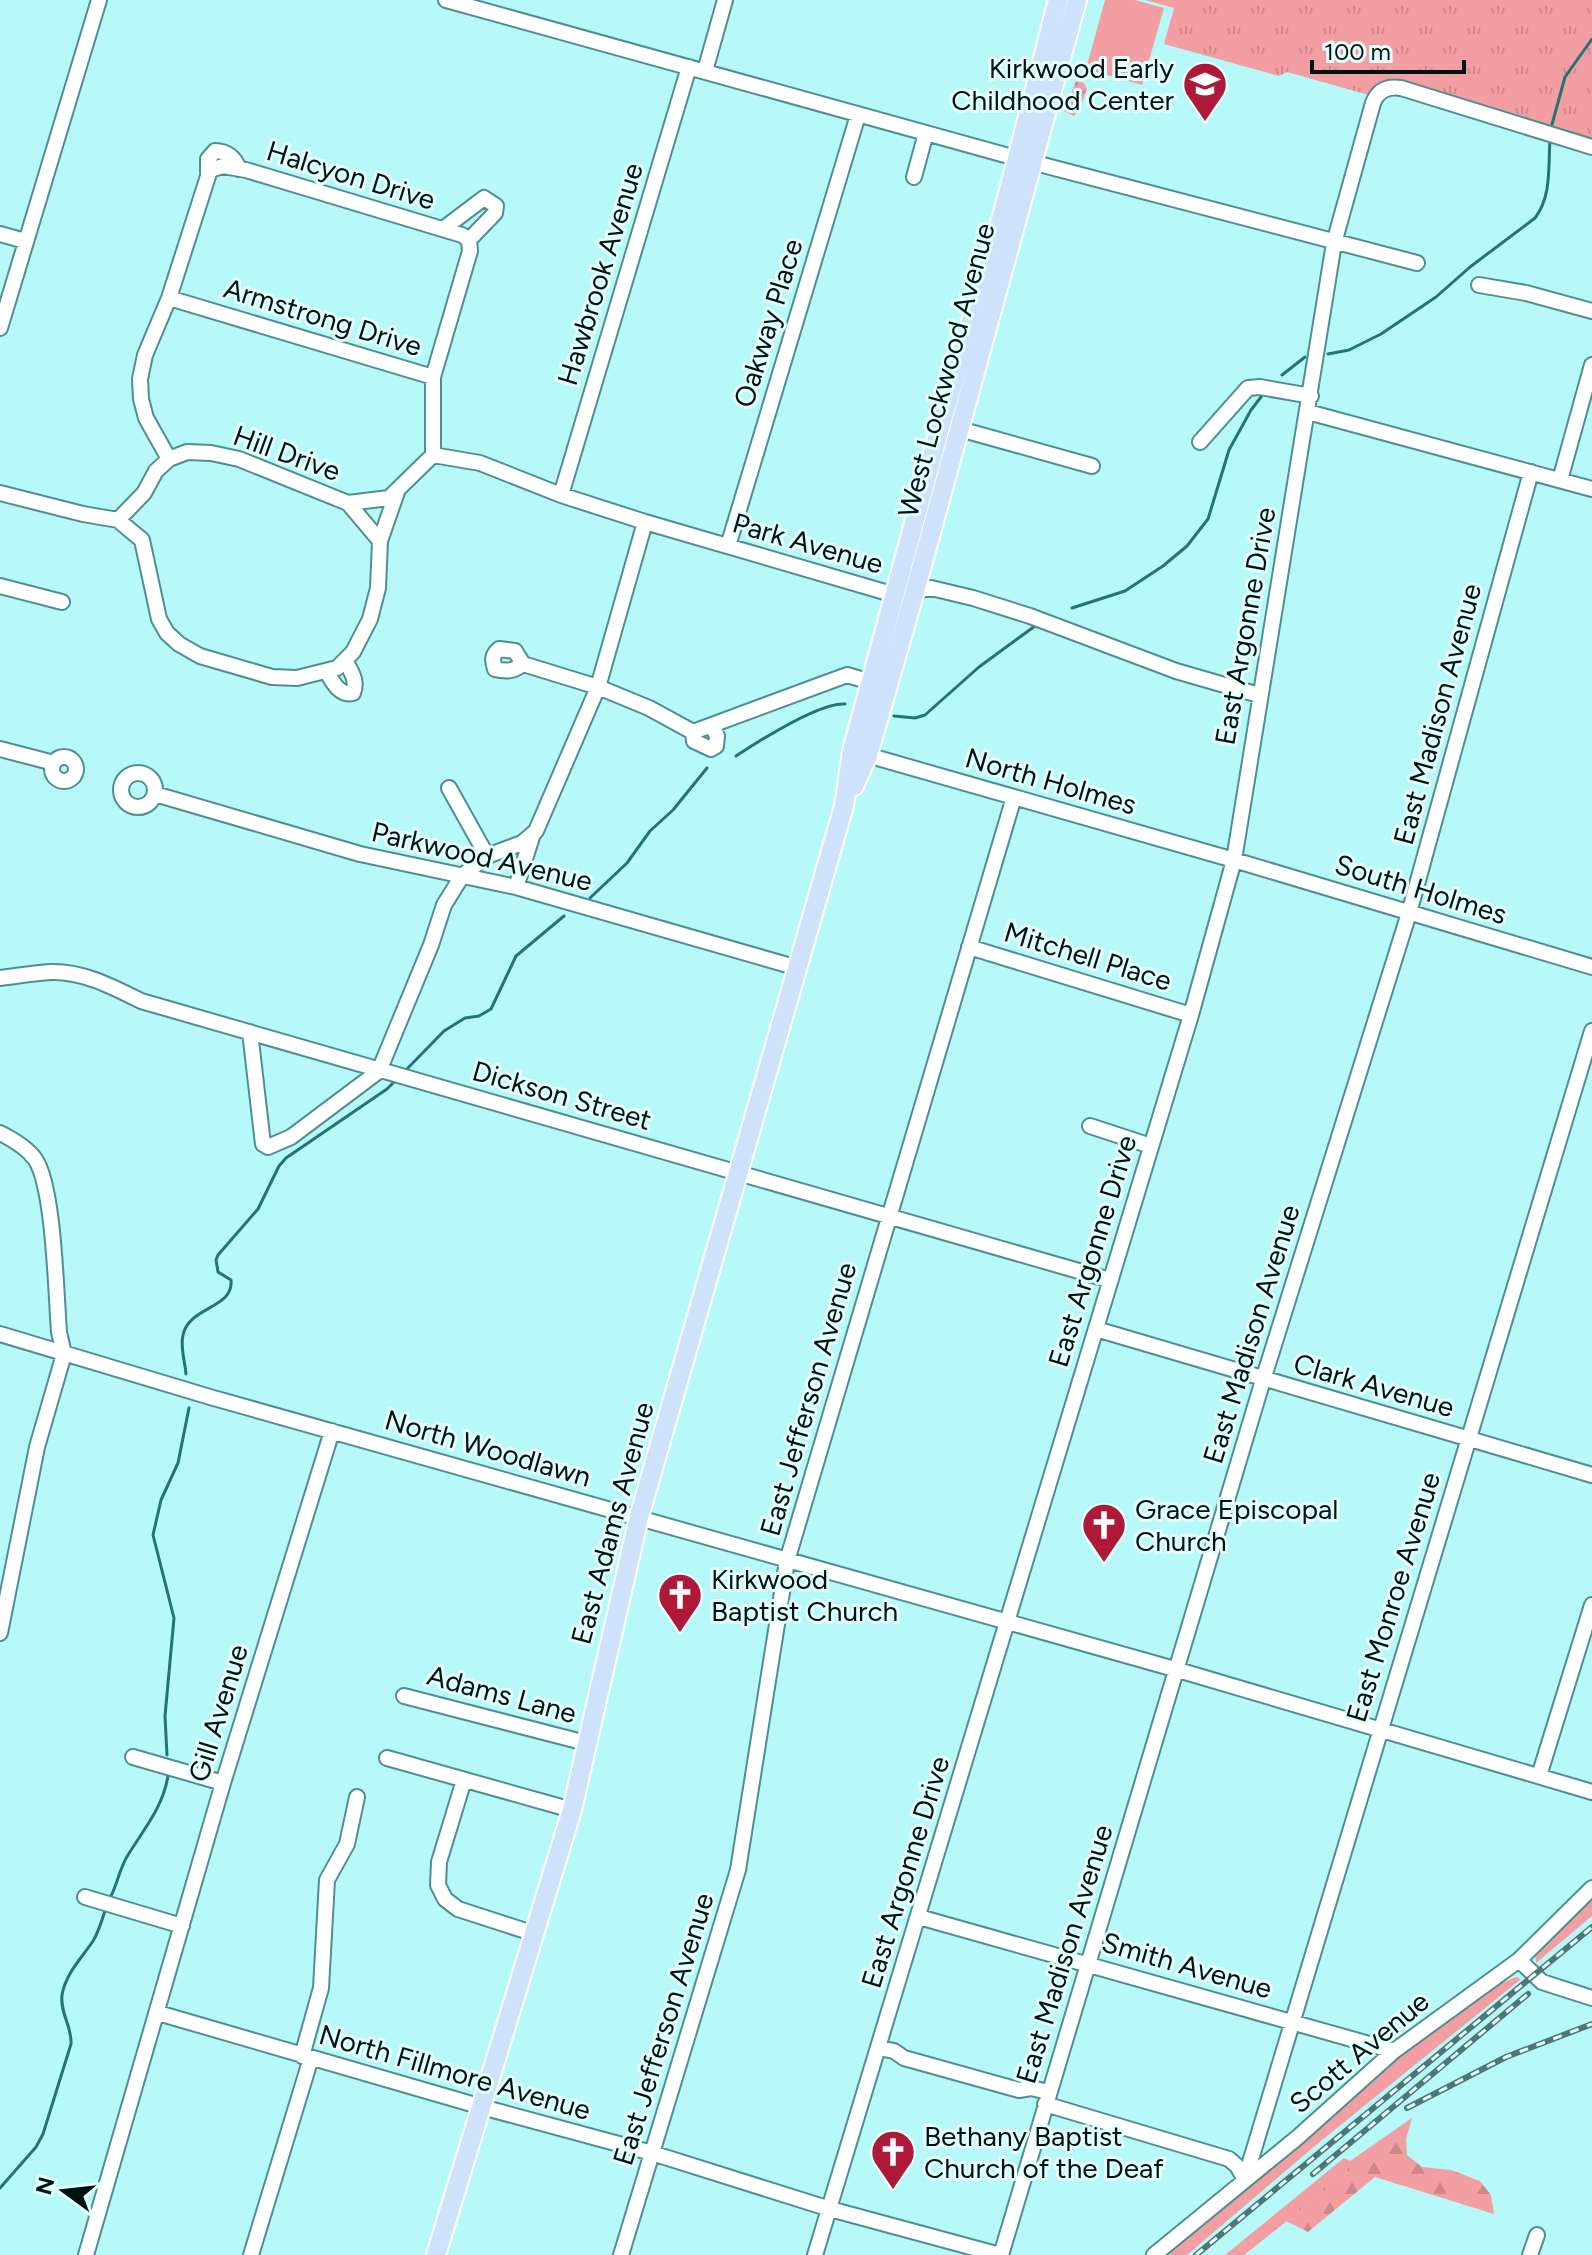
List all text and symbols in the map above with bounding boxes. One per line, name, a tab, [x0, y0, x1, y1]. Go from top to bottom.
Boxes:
scale bar	[1312, 24, 1464, 74]
text: 100 m	[1324, 37, 1391, 66]
place label: Kirkwood Early Childhood Center	[951, 51, 1175, 117]
school or university icon: Kirkwood Early Childhood Center	[1181, 60, 1229, 123]
street label: Halcyon Drive	[263, 133, 439, 217]
street label: Hawbrook Avenue	[550, 159, 650, 389]
street label: West Lockwood Avenue	[890, 219, 1002, 521]
street label: Oakway Place	[726, 235, 810, 411]
street label: Armstrong Drive	[220, 271, 426, 363]
street label: Hill Drive	[229, 418, 345, 488]
street label: Park Avenue	[729, 505, 887, 581]
street label: East Argonne Drive	[1207, 505, 1283, 747]
street label: East Madison Avenue	[1386, 580, 1488, 848]
street label: North Holmes	[962, 740, 1140, 822]
street label: Parkwood Avenue	[368, 814, 596, 898]
street label: South Holmes	[1331, 847, 1511, 931]
street label: Mitchell Place	[1000, 914, 1176, 998]
street label: Dickson Street	[469, 1053, 655, 1137]
street label: East Argonne Drive	[1041, 1131, 1143, 1371]
street label: East Madison Avenue	[1195, 1201, 1307, 1467]
street label: East Jefferson Avenue	[753, 1258, 863, 1540]
street label: Clark Avenue	[1290, 1346, 1458, 1424]
street label: East Adams Avenue	[563, 1398, 661, 1648]
street label: North Woodlawn	[381, 1402, 595, 1494]
street label: East Monroe Avenue	[1339, 1468, 1447, 1726]
place label: Grace Episcopal Church	[1135, 1492, 1338, 1558]
church icon: Grace Episcopal Church	[1080, 1501, 1128, 1564]
place label: Kirkwood Baptist Church	[711, 1562, 898, 1628]
church icon: Kirkwood Baptist Church	[656, 1571, 704, 1634]
street label: Gill Avenue	[181, 1640, 255, 1786]
street label: Adams Lane	[424, 1658, 580, 1730]
street label: East Argonne Drive	[854, 1752, 956, 1992]
street label: East Madison Avenue	[1008, 1821, 1120, 2087]
street label: East Jefferson Avenue	[605, 1889, 721, 2169]
street label: Smith Avenue	[1098, 1924, 1276, 2006]
street label: Scott Avenue	[1282, 1984, 1436, 2120]
street label: North Fillmore Avenue	[315, 2017, 595, 2127]
place label: Bethany Baptist Church of the Deaf	[924, 2119, 1164, 2185]
church icon: Bethany Baptist Church of the Deaf	[869, 2128, 917, 2191]
north arrow	[24, 2151, 104, 2231]
text: N	[30, 2174, 60, 2198]

